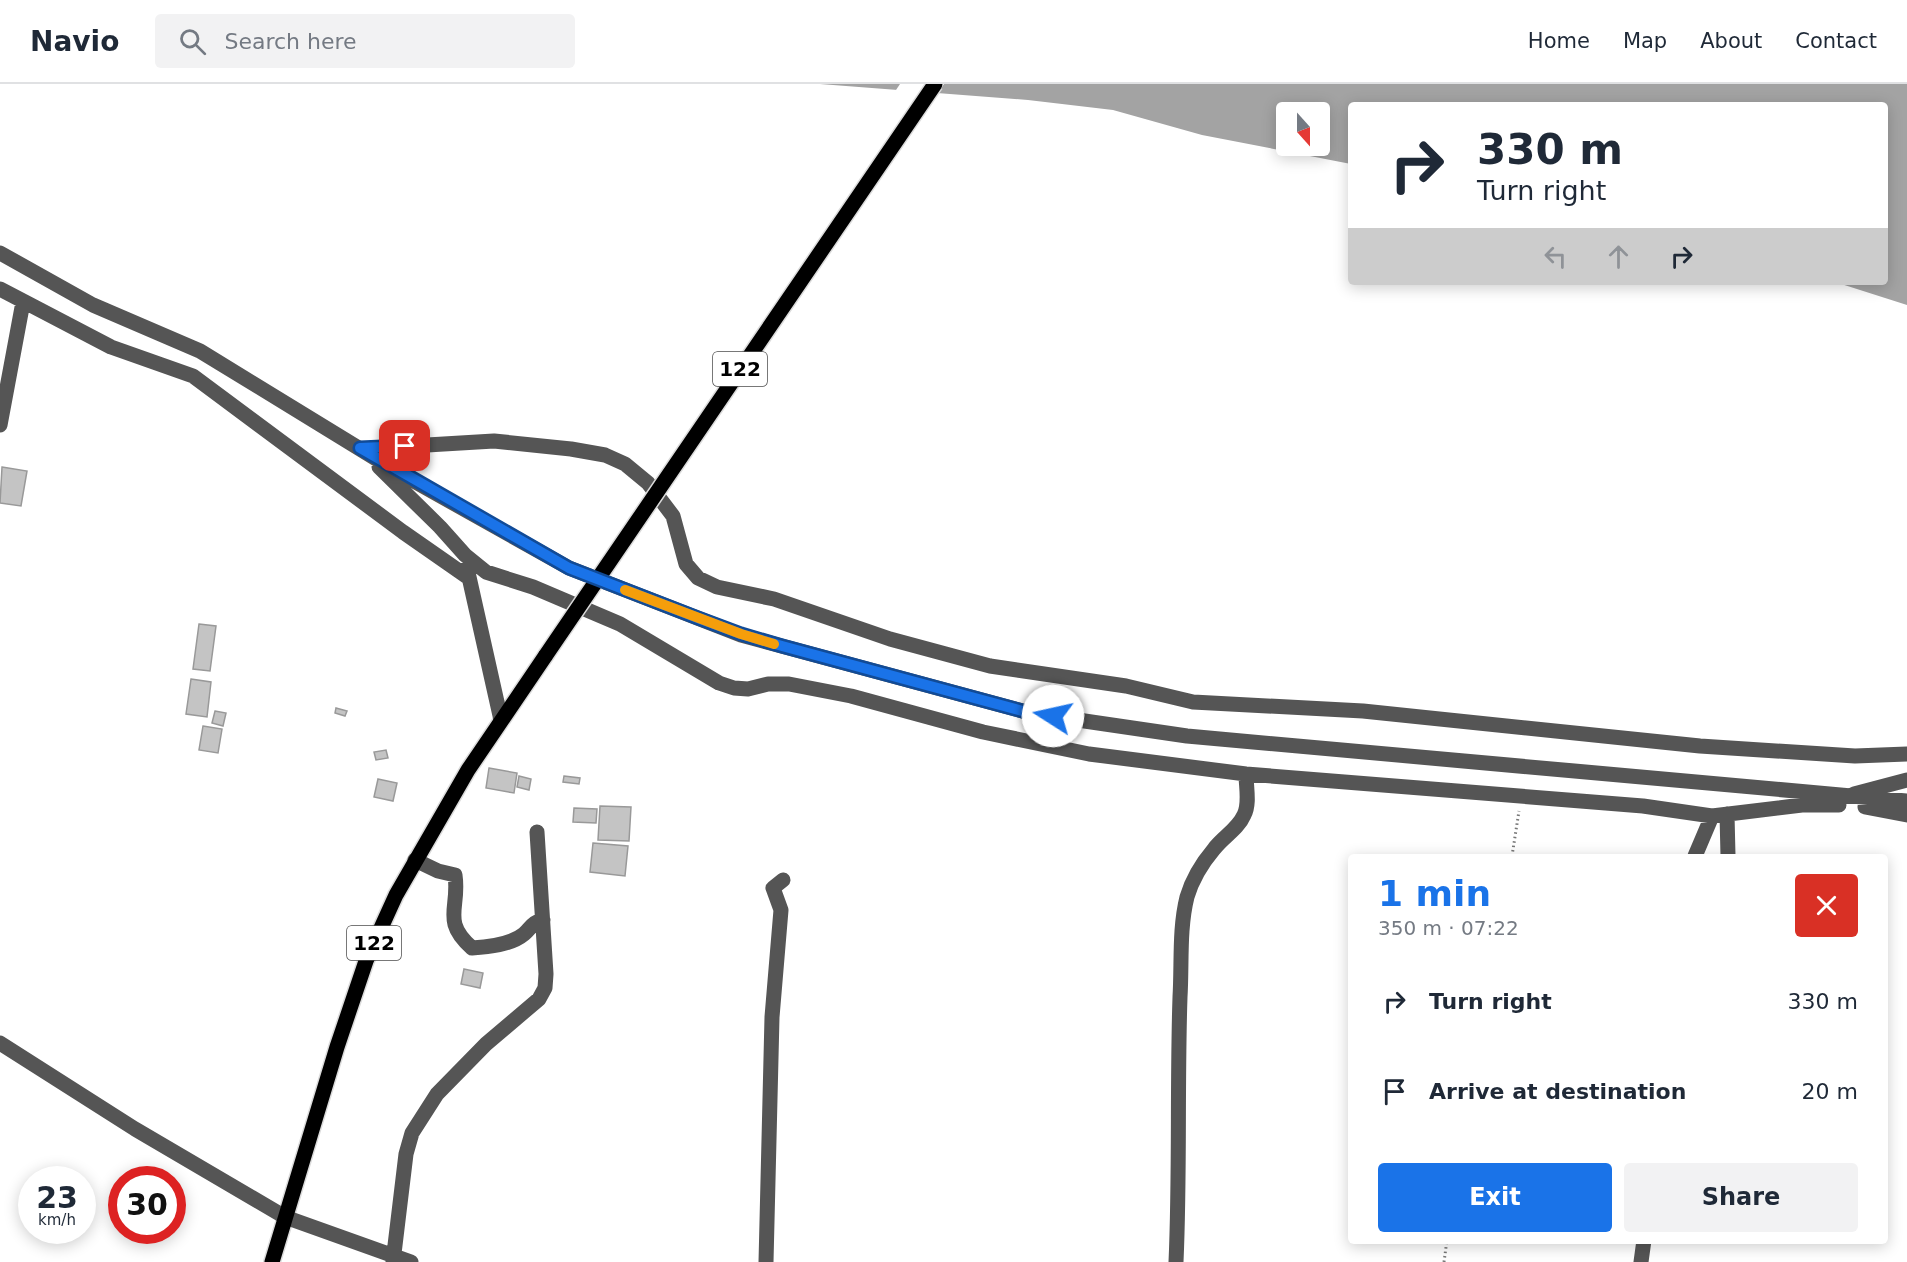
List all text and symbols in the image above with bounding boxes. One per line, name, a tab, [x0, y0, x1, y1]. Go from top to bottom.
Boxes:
search box	[155, 14, 575, 68]
text: Navio	[30, 25, 119, 58]
icon: search	[176, 25, 209, 58]
text: Search here	[224, 29, 357, 54]
text: Home	[1528, 29, 1590, 53]
text: Map	[1623, 29, 1667, 53]
text: About	[1700, 29, 1762, 53]
text: Contact	[1795, 29, 1877, 53]
north arrow	[1276, 102, 1330, 156]
map controls	[1276, 102, 1330, 156]
text: 330 m	[1477, 125, 1623, 174]
icon: right	[1378, 126, 1456, 204]
text: Turn right	[1477, 175, 1606, 206]
icon: left	[1539, 240, 1572, 273]
icon: ahead	[1602, 240, 1635, 273]
icon: right	[1665, 240, 1698, 273]
road number: 122	[713, 352, 767, 386]
pin	[379, 420, 430, 471]
icon: arrive	[388, 429, 421, 462]
position arrow	[1021, 684, 1085, 748]
text: 1 min	[1378, 873, 1491, 914]
button: close	[1795, 874, 1858, 937]
text: 350 m · 07:22	[1378, 916, 1519, 940]
road number: 122	[347, 926, 401, 960]
icon: right	[1378, 985, 1411, 1018]
text: Turn right	[1429, 989, 1552, 1014]
text: 330 m	[1788, 989, 1858, 1014]
icon: arrive	[1378, 1075, 1411, 1108]
text: Arrive at destination	[1429, 1079, 1686, 1104]
text: 20 m	[1802, 1079, 1858, 1104]
button: Exit	[1378, 1163, 1612, 1232]
button: Share	[1624, 1163, 1858, 1232]
speed limit sign: 30	[108, 1166, 186, 1244]
text: 23	[36, 1180, 78, 1215]
text: km/h	[38, 1211, 76, 1229]

